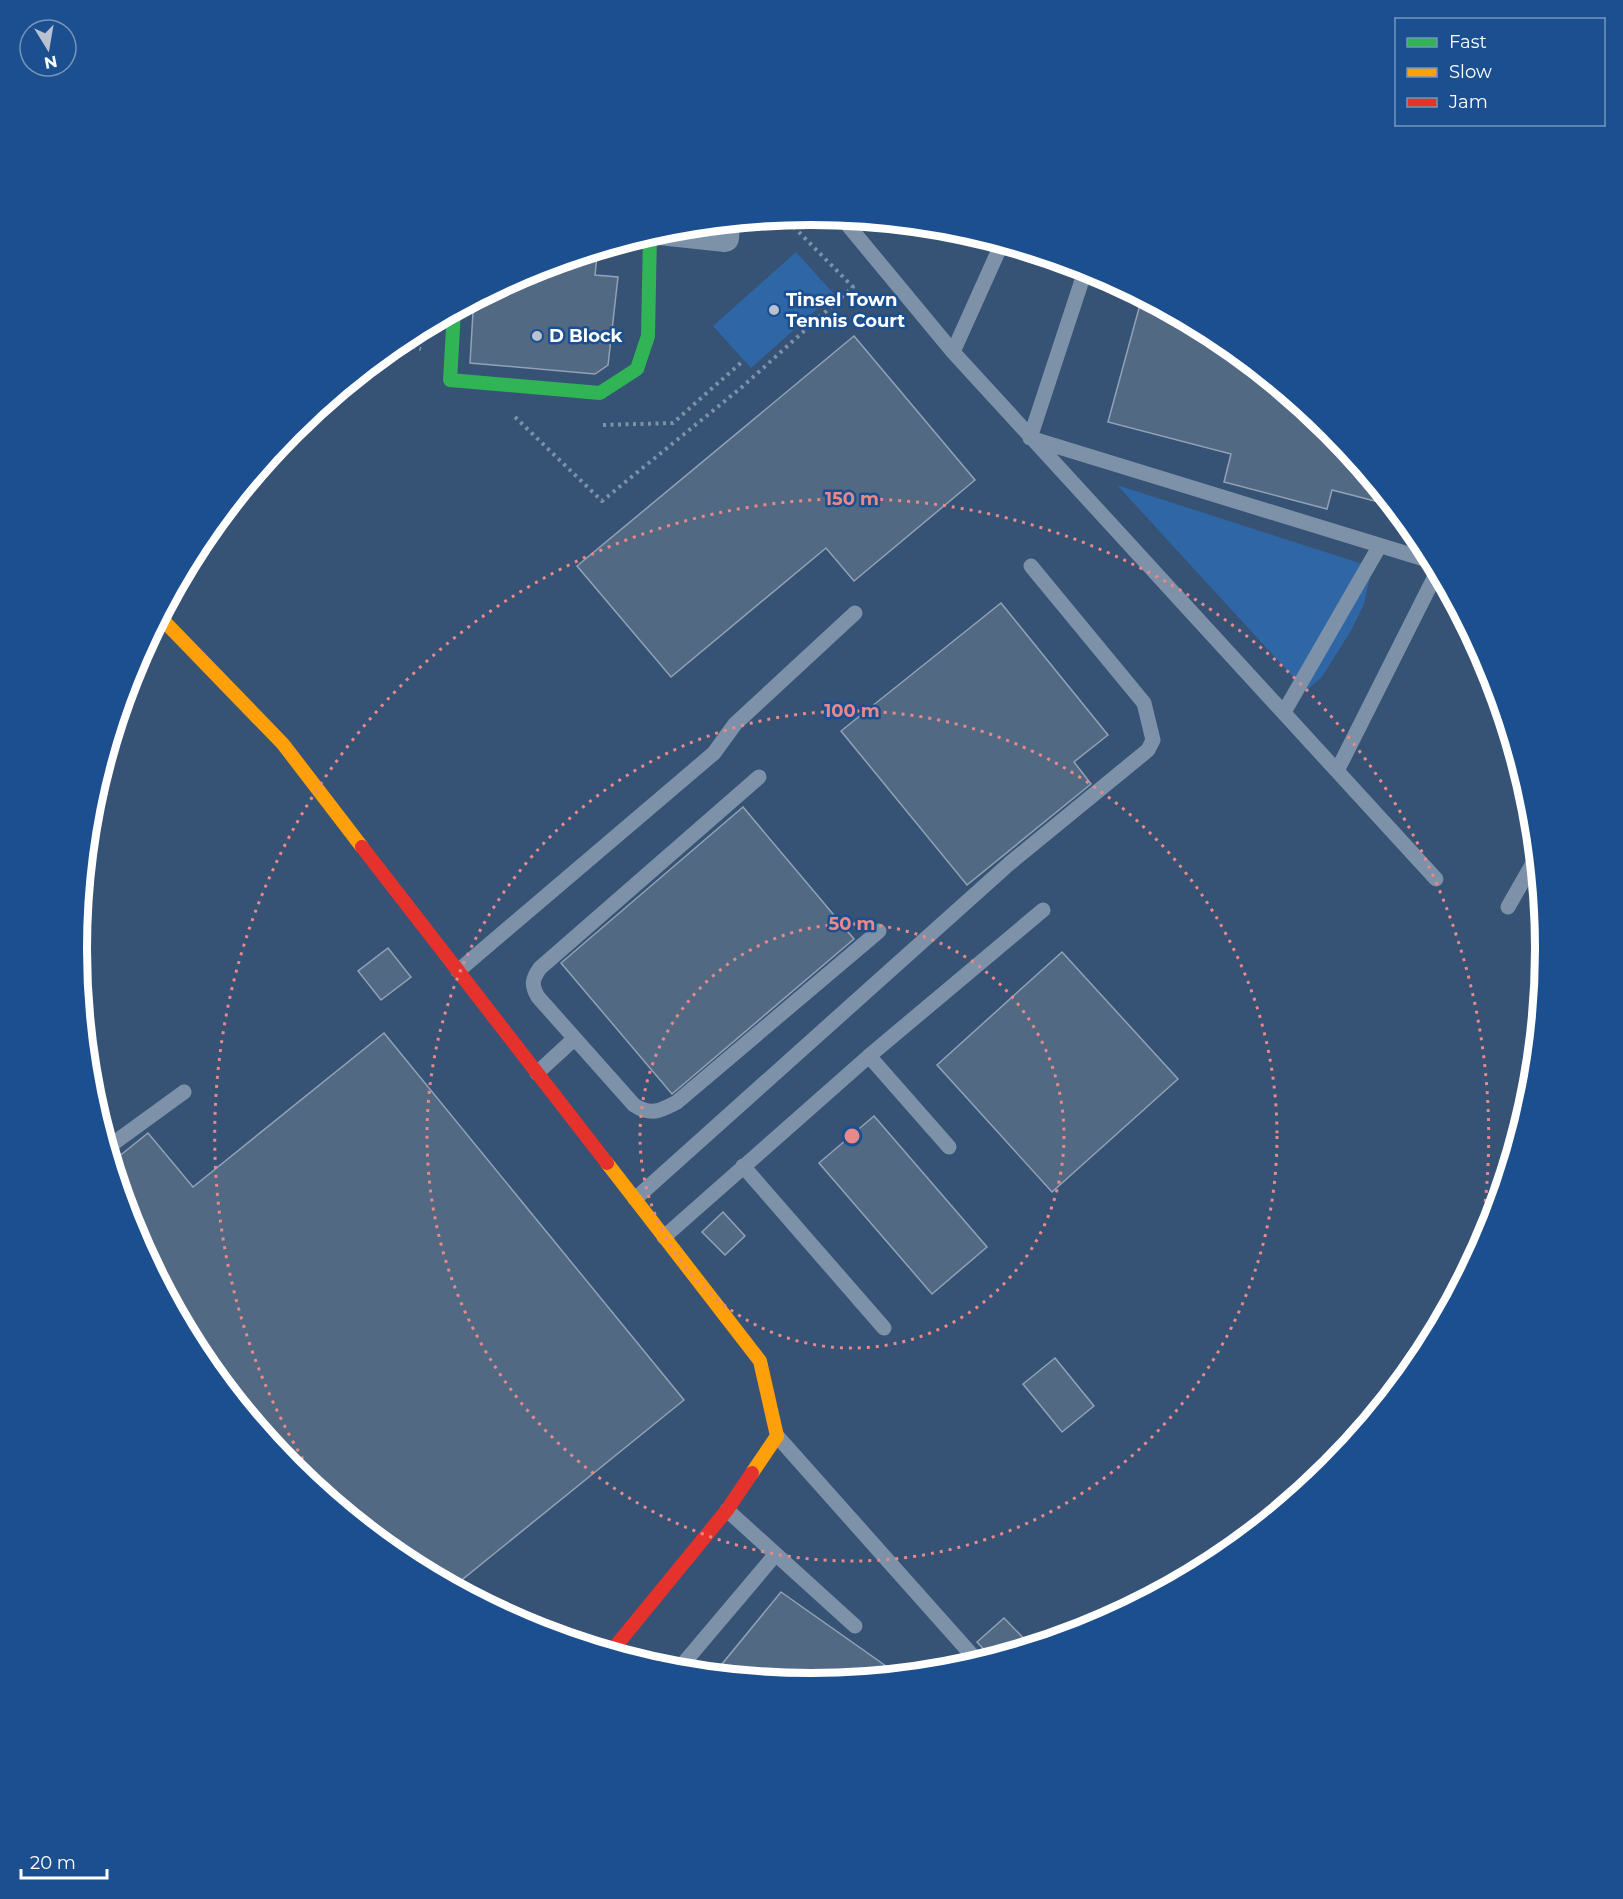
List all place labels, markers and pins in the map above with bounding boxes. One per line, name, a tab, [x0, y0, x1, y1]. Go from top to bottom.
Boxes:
place label: Tinsel Town Tennis Court	[786, 289, 905, 332]
marker: Tinsel Town Tennis Court	[767, 303, 781, 317]
place label: D Block	[549, 325, 623, 347]
marker: D Block	[530, 329, 544, 343]
centre of rings	[842, 1126, 862, 1146]

